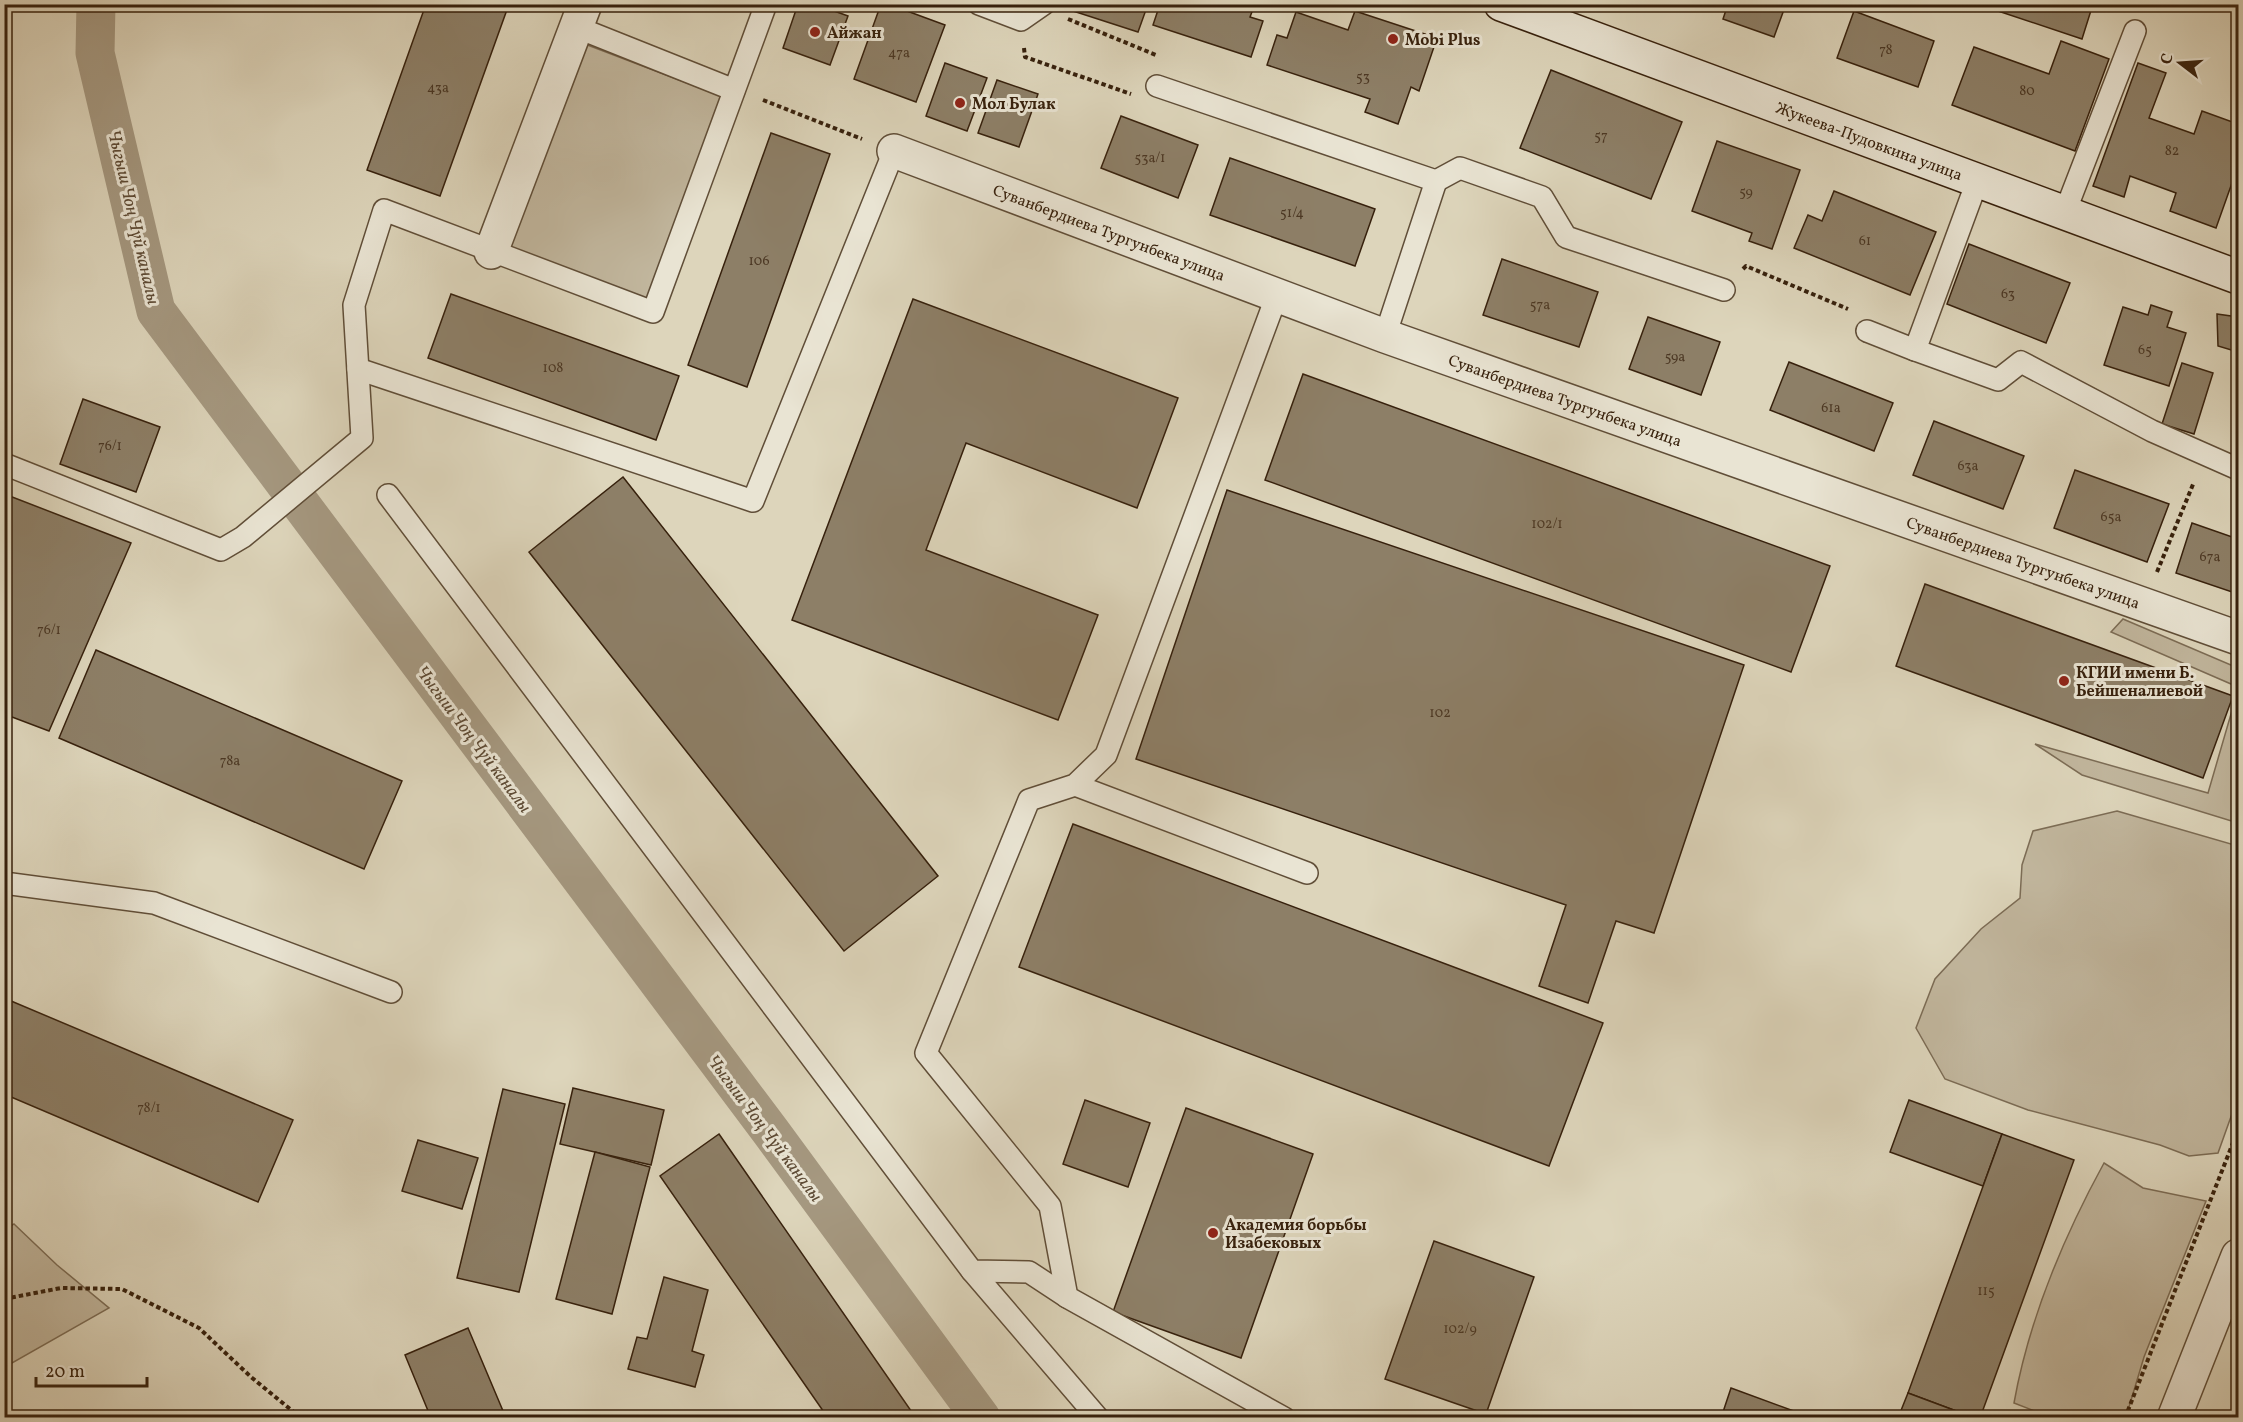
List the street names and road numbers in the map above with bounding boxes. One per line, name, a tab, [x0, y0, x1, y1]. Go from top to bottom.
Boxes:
street label: Жукеева-Пудовкина улица	[1772, 98, 1965, 187]
street label: Суванбердиева Тургунбека улица	[989, 180, 1228, 288]
street label: Суванбердиева Тургунбека улица	[1445, 350, 1685, 453]
street label: Суванбердиева Тургунбека улица	[1903, 512, 2143, 615]

